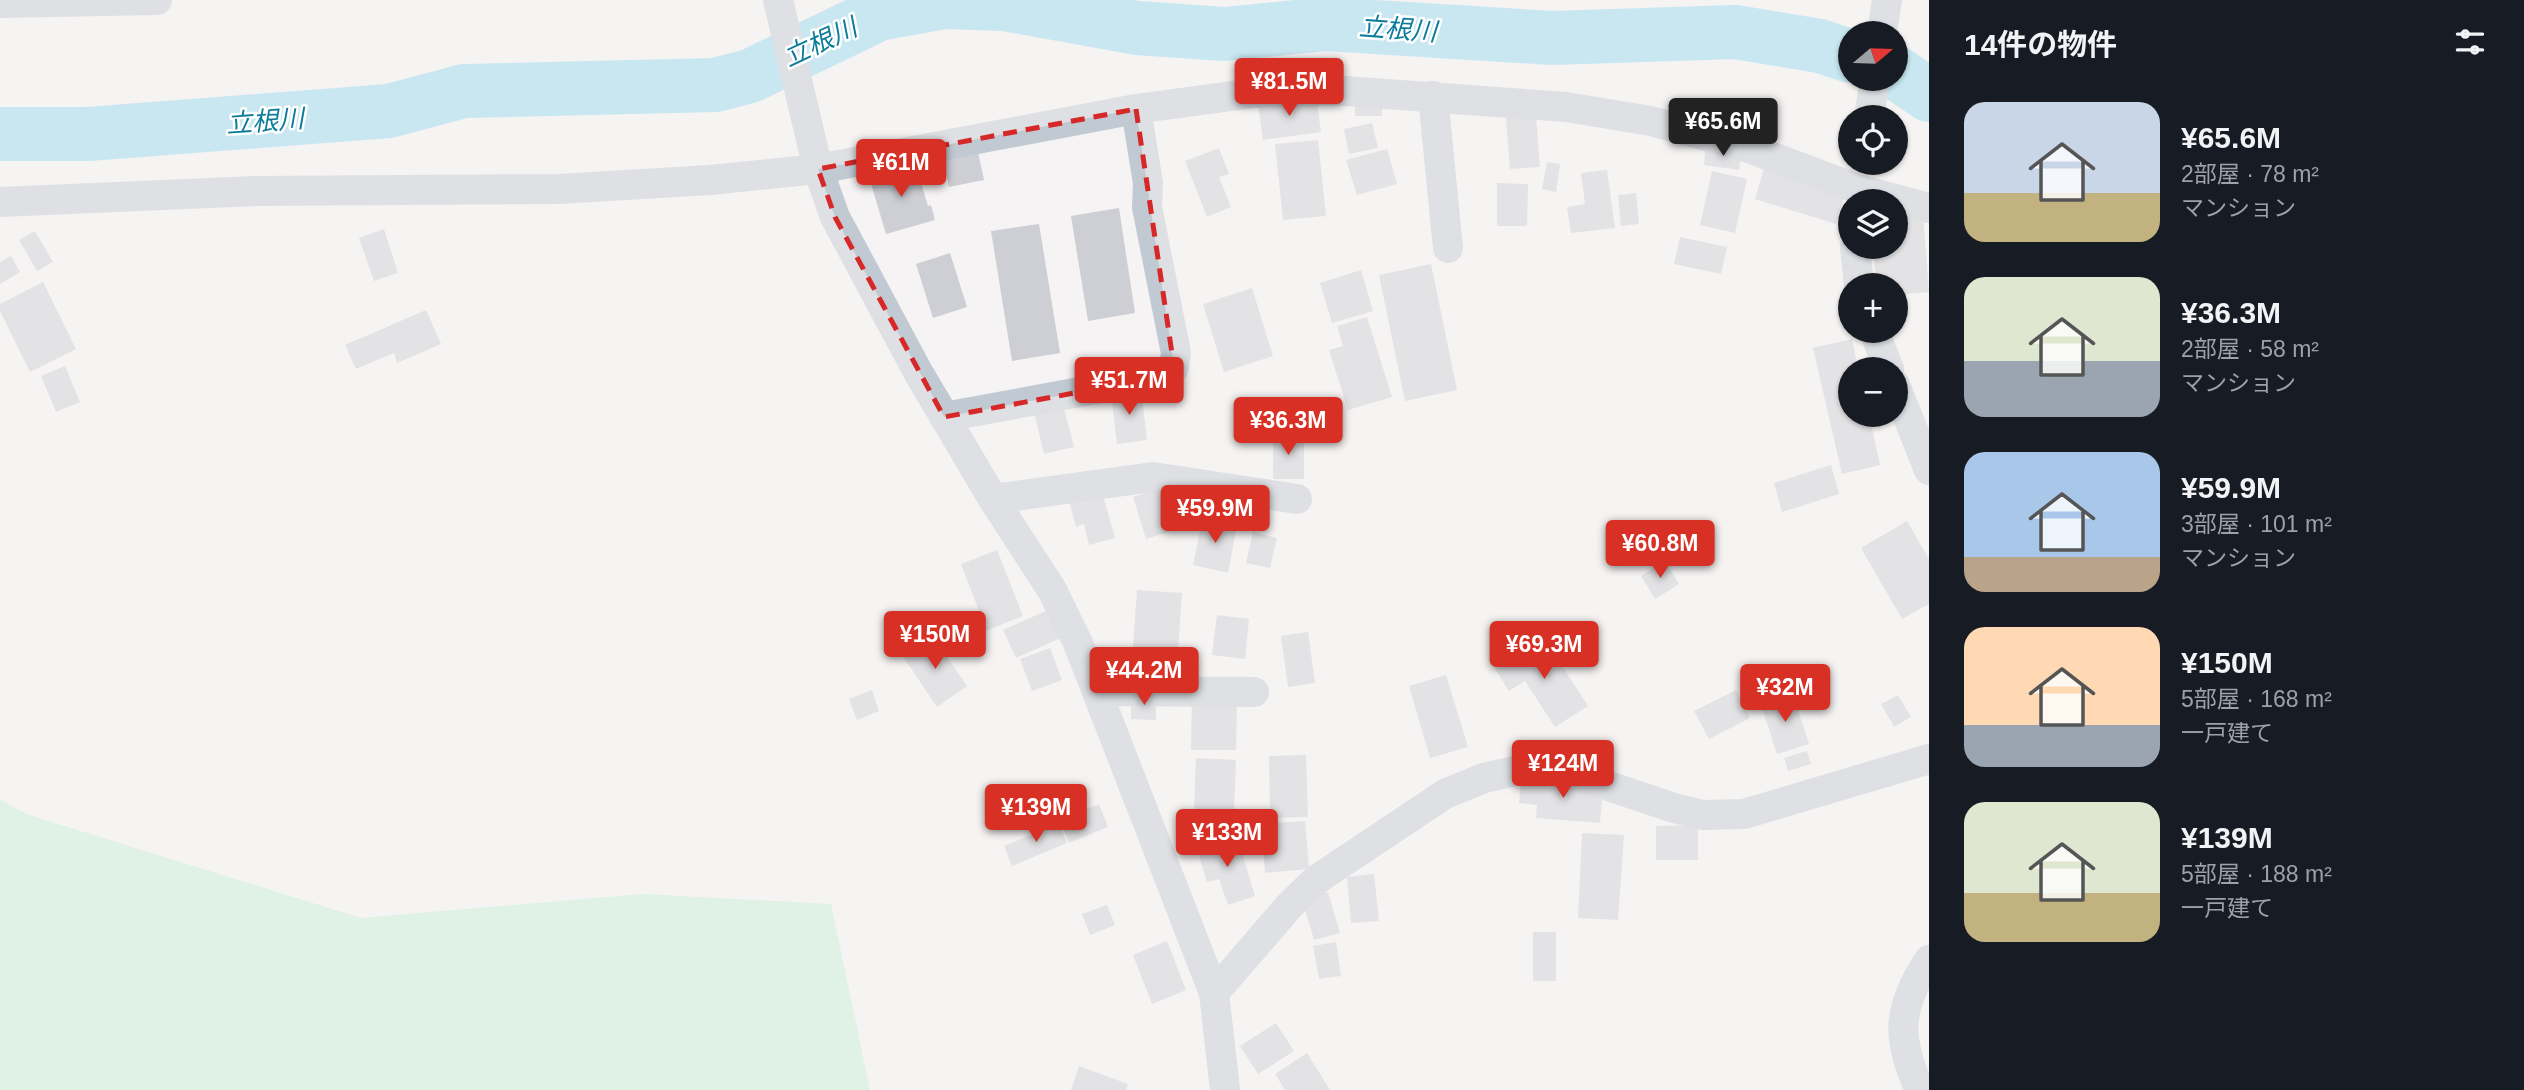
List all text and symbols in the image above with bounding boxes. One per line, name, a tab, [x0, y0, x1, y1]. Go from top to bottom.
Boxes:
water label: 立根川	[778, 11, 864, 72]
water label: 立根川	[1358, 11, 1441, 47]
north arrow	[1838, 21, 1908, 91]
map controls	[1838, 21, 1908, 427]
icon: filters	[2451, 23, 2489, 61]
text: 14件の物件	[1964, 28, 2117, 61]
pin: ¥81.5M	[1232, 58, 1346, 118]
text: ¥81.5M	[1251, 68, 1327, 94]
pin: ¥65.6M	[1666, 99, 1780, 158]
water label: 立根川	[225, 103, 308, 139]
button: locate	[1838, 105, 1908, 175]
text: ¥65.6M	[1685, 108, 1761, 134]
text: ¥65.6M	[2181, 121, 2281, 154]
icon: home	[2020, 130, 2104, 214]
pin: ¥61M	[860, 140, 942, 199]
text: ¥61M	[872, 149, 930, 175]
text: 2部屋 · 78 m²	[2181, 161, 2319, 187]
button: layers	[1838, 189, 1908, 259]
text: マンション	[2181, 195, 2296, 221]
button: +	[1838, 273, 1908, 343]
text: ¥36.3M	[2181, 296, 2281, 329]
icon: home	[2020, 305, 2104, 389]
text: 2部屋 · 58 m²	[2181, 336, 2319, 362]
button: −	[1838, 357, 1908, 427]
pin: ¥51.7M	[1072, 358, 1186, 417]
text: ¥51.7M	[1091, 367, 1167, 393]
text: マンション	[2181, 370, 2296, 396]
pin: ¥36.3M	[1231, 398, 1345, 457]
text: ¥36.3M	[1250, 407, 1326, 433]
text: ¥59.9M	[2181, 471, 2281, 504]
icon: home	[2020, 480, 2104, 564]
pin: ¥59.9M	[1158, 486, 1272, 545]
text: ¥59.9M	[1177, 495, 1253, 521]
text: 3部屋 · 101 m²	[2181, 511, 2332, 537]
pin: ¥60.8M	[1603, 520, 1717, 580]
text: ¥60.8M	[1622, 530, 1698, 556]
text: マンション	[2181, 545, 2296, 571]
pin: ¥150M	[886, 612, 984, 671]
text: ¥150M	[900, 621, 970, 647]
pin: ¥69.3M	[1487, 622, 1601, 681]
text: ¥69.3M	[1506, 631, 1582, 657]
text: ¥150M	[2181, 646, 2273, 679]
pin: ¥44.2M	[1087, 648, 1201, 707]
icon: home	[2020, 655, 2104, 739]
text: ¥44.2M	[1106, 657, 1182, 683]
pin: ¥32M	[1744, 664, 1826, 724]
text: ¥32M	[1756, 674, 1814, 700]
text: 5部屋 · 168 m²	[2181, 686, 2332, 712]
text: 一戸建て	[2181, 720, 2273, 746]
pin: ¥124M	[1514, 740, 1612, 800]
text: ¥124M	[1528, 750, 1598, 776]
pin: ¥139M	[987, 784, 1085, 844]
text: ¥139M	[1001, 794, 1071, 820]
pin: ¥133M	[1178, 810, 1276, 869]
text: ¥133M	[1192, 819, 1262, 845]
text: ¥139M	[2181, 821, 2273, 854]
icon: home	[2020, 830, 2104, 914]
text: 5部屋 · 188 m²	[2181, 861, 2332, 887]
text: 一戸建て	[2181, 895, 2273, 921]

